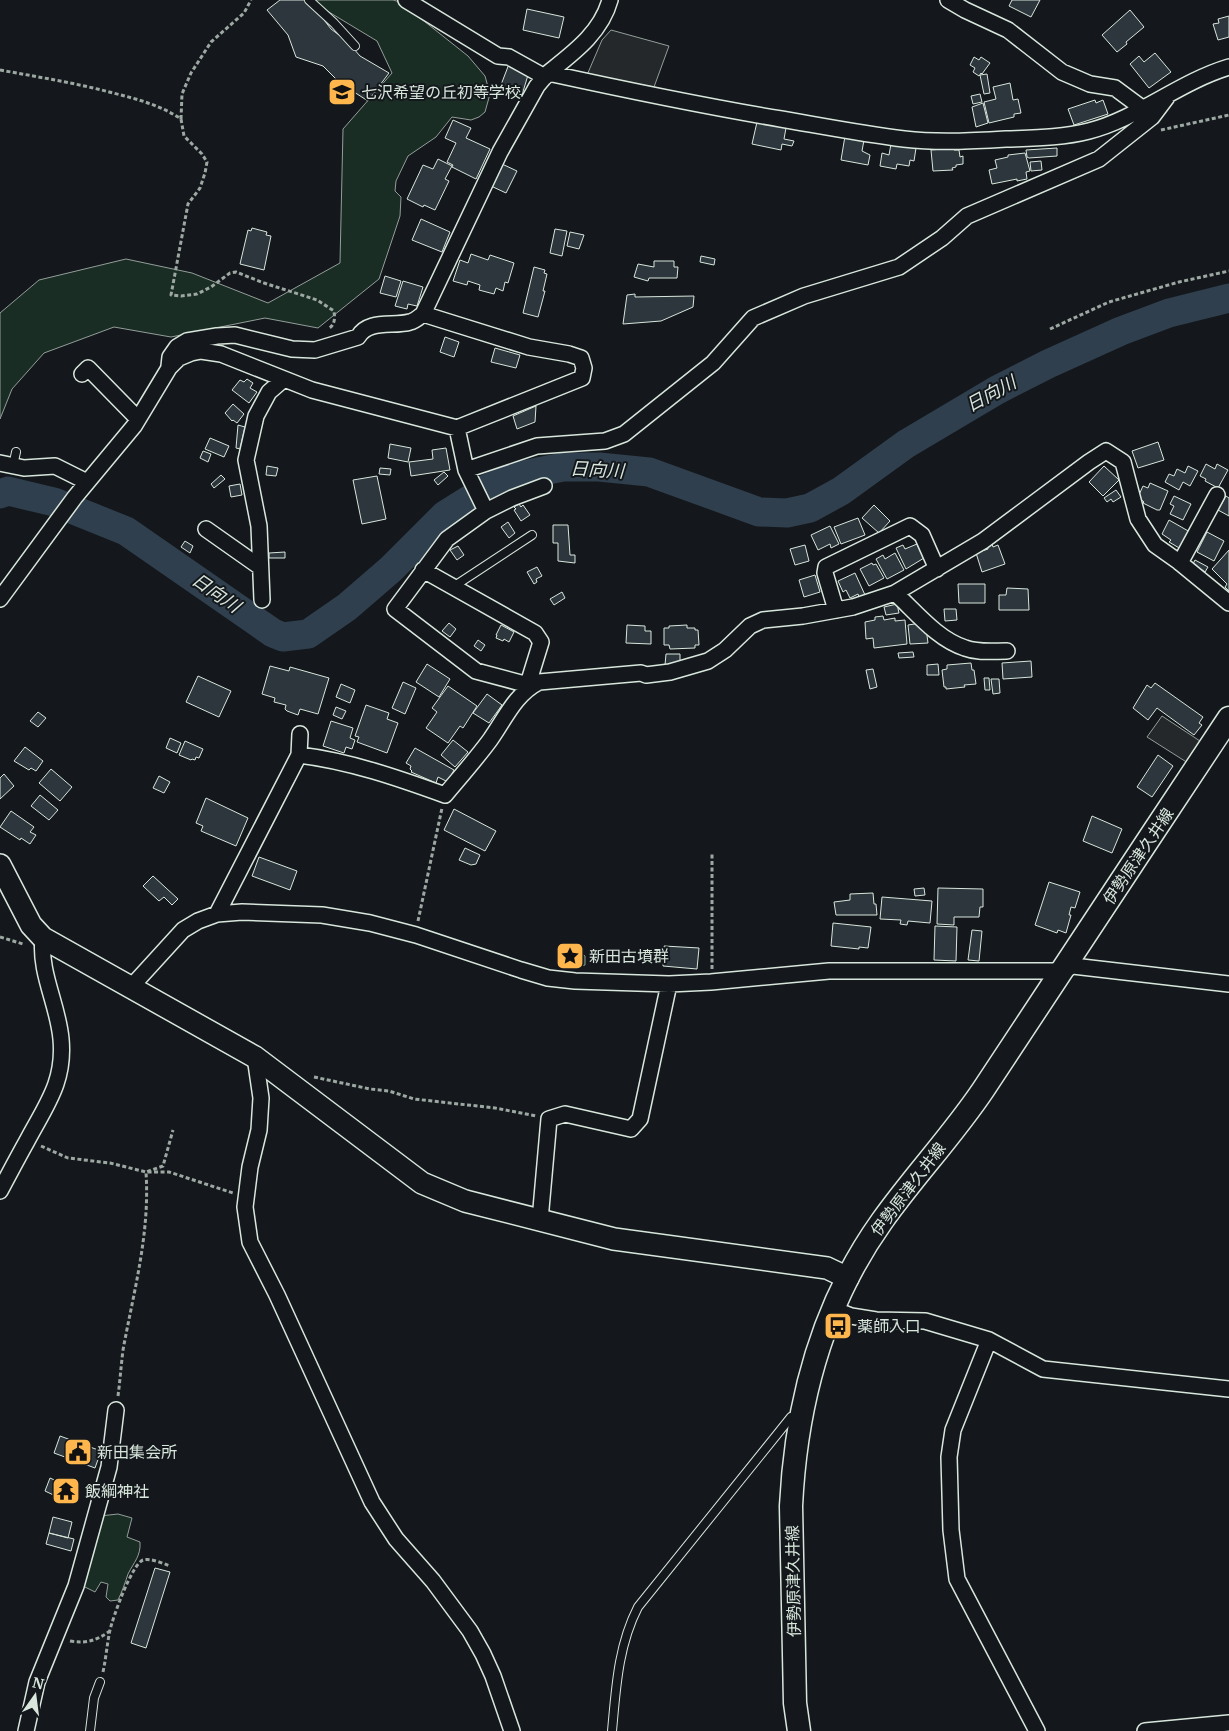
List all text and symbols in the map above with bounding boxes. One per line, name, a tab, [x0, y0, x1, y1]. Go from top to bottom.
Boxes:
school or university icon: 七沢希望の丘初等学校	[327, 77, 357, 107]
place label: 七沢希望の丘初等学校	[361, 82, 521, 102]
water label: 日向川	[962, 369, 1022, 417]
water label: 日向川	[569, 457, 627, 483]
water label: 日向川	[188, 568, 247, 619]
street label: 伊勢原津久井線	[1098, 804, 1178, 908]
place icon: 新田古墳群	[555, 941, 585, 971]
place label: 新田古墳群	[589, 946, 669, 966]
street label: 伊勢原津久井線	[866, 1138, 950, 1240]
bus stop icon: 薬師入口	[823, 1311, 853, 1341]
place label: 薬師入口	[857, 1316, 921, 1336]
public building icon: 新田集会所	[63, 1437, 93, 1467]
place label: 新田集会所	[97, 1442, 177, 1462]
temple icon: 飯綱神社	[51, 1476, 81, 1506]
place label: 飯綱神社	[85, 1481, 149, 1501]
street label: 伊勢原津久井線	[782, 1525, 804, 1637]
north arrow	[10, 1671, 60, 1721]
text: N	[31, 1673, 46, 1693]

